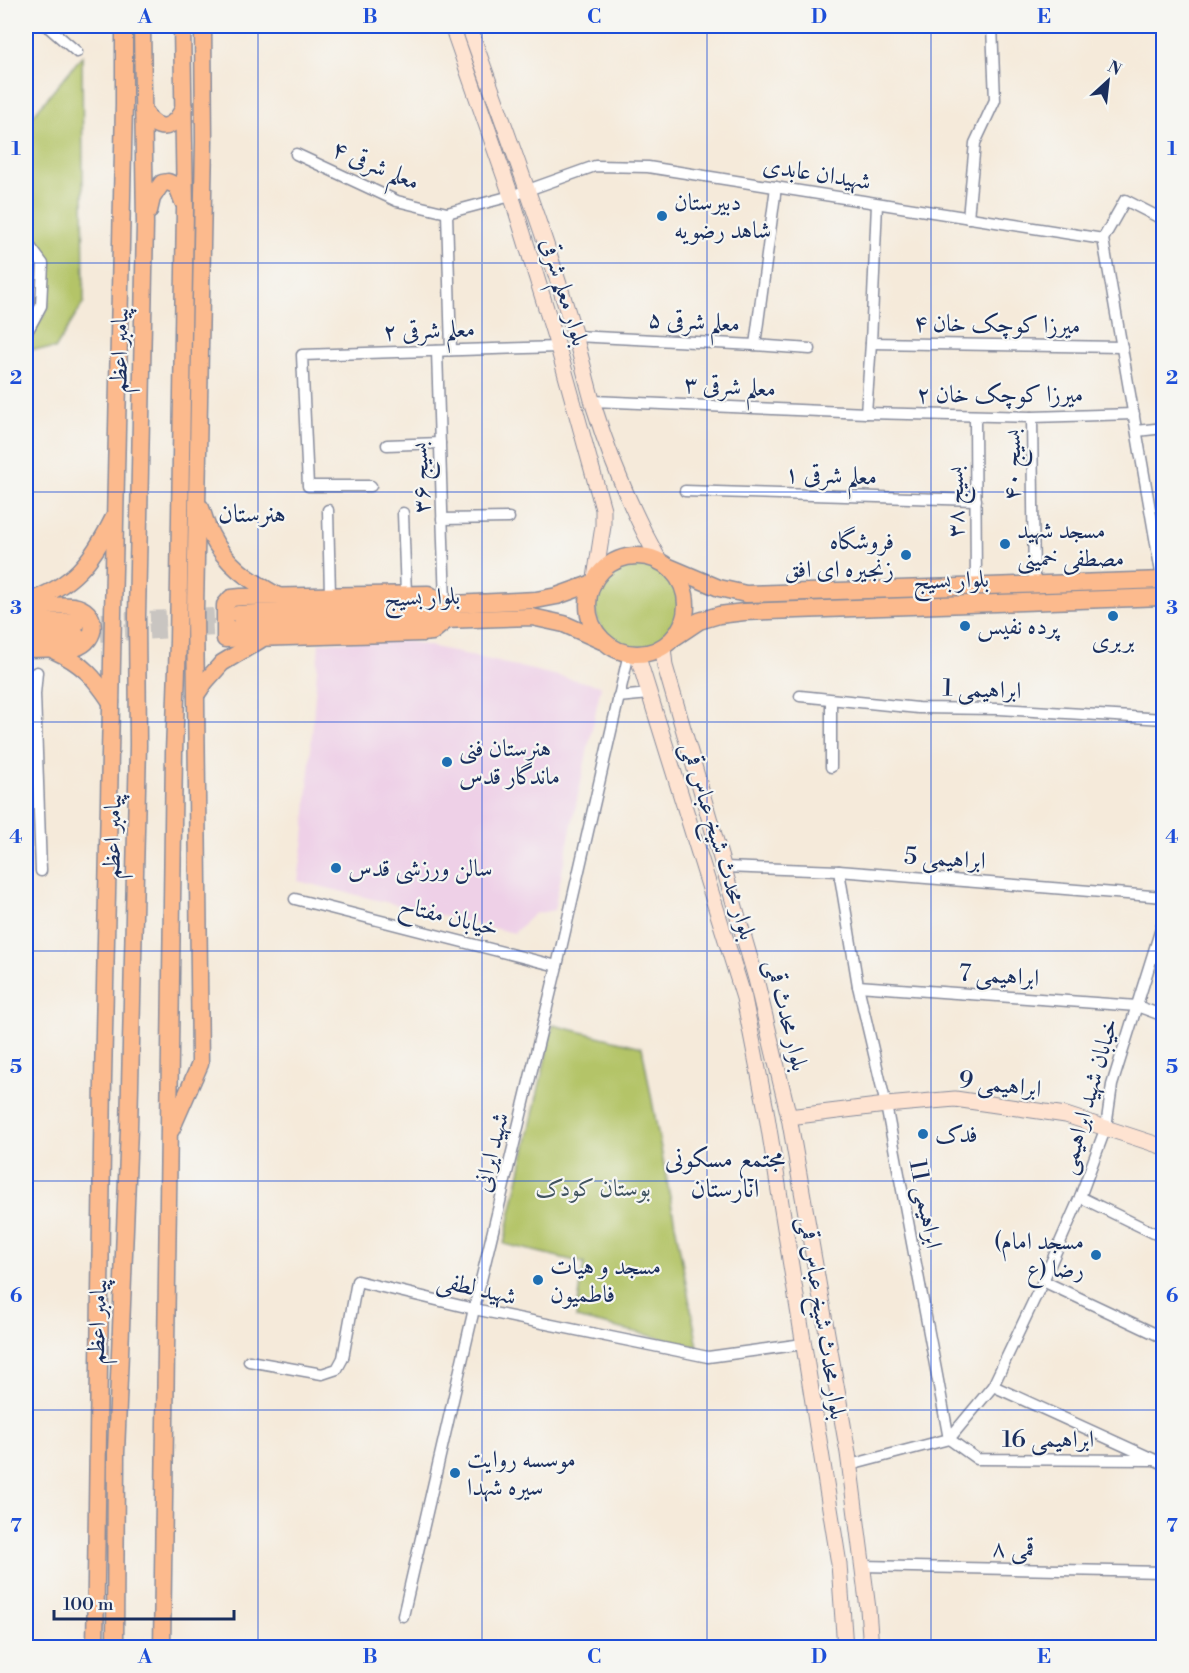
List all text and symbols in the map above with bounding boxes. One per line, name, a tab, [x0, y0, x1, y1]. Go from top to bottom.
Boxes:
text: A	[137, 5, 153, 30]
text: B	[362, 5, 378, 30]
text: C	[587, 5, 601, 30]
text: D	[811, 5, 827, 30]
text: E	[1037, 5, 1051, 30]
north arrow	[1078, 51, 1138, 111]
text: N	[1104, 57, 1125, 80]
street label: معلم شرقی ۴	[324, 134, 424, 205]
text: 1	[11, 137, 21, 162]
text: 1	[1167, 137, 1177, 162]
street label: شهیدان عابدی	[761, 151, 873, 197]
place label: دبیرستان شاهد رضویه	[674, 188, 771, 246]
marker: دبیرستان شاهد رضویه	[655, 209, 669, 223]
street label: بلوار معلم شرقی	[526, 235, 595, 352]
street label: معلم شرقی ۵	[647, 305, 741, 347]
street label: پیامبر اعظم	[104, 307, 142, 394]
street label: میرزا کوچک خان ۴	[913, 309, 1081, 341]
street label: معلم شرقی ۲	[382, 314, 476, 356]
text: 2	[10, 366, 22, 391]
text: 2	[1166, 366, 1178, 391]
street label: معلم شرقی ۳	[683, 370, 777, 412]
street label: میرزا کوچک خان ۲	[917, 380, 1083, 410]
street label: بسیج ۴۰	[998, 429, 1033, 501]
street label: بسیج ۳۶	[405, 441, 442, 514]
street label: معلم شرقی ۱	[784, 459, 878, 501]
street label: بسیج ۳۸	[941, 466, 976, 538]
district label: هنرستان	[218, 498, 286, 530]
place label: مسجد شهید مصطفی خمینی	[1017, 516, 1124, 575]
place label: فروشگاه زنجیره ای افق	[784, 526, 894, 585]
marker: مسجد شهید مصطفی خمینی	[998, 537, 1012, 551]
marker: فروشگاه زنجیره ای افق	[899, 548, 913, 562]
street label: بلوار بسیج	[912, 565, 990, 602]
street label: بلوار بسیج	[383, 582, 461, 619]
text: 3	[10, 596, 22, 621]
text: 3	[1166, 596, 1178, 621]
marker: بربری	[1106, 609, 1120, 623]
place label: پرده نفیس	[977, 612, 1061, 642]
marker: پرده نفیس	[958, 619, 972, 633]
place label: بربری	[1091, 626, 1135, 656]
street label: ابراهیمی 1	[942, 674, 1022, 707]
place label: هنرستان فنی ماندگار قدس	[459, 734, 560, 792]
street label: بلوار محدث شیخ عباس قمی	[669, 739, 762, 946]
marker: هنرستان فنی ماندگار قدس	[440, 755, 454, 769]
street label: پیامبر اعظم	[97, 793, 135, 880]
text: 4	[9, 825, 23, 850]
text: 4	[1165, 825, 1179, 850]
street label: ابراهیمی 5	[903, 841, 987, 878]
place label: سالن ورزشی قدس	[348, 854, 493, 885]
marker: سالن ورزشی قدس	[329, 861, 343, 875]
street label: خیابان مفتاح	[395, 890, 502, 949]
street label: بلوار محدث قمی	[757, 956, 814, 1075]
street label: ابراهیمی 7	[958, 958, 1040, 995]
street label: خیابان شهید ابراهیمی	[1052, 1015, 1127, 1178]
text: 5	[10, 1055, 22, 1080]
text: 5	[1166, 1055, 1178, 1080]
street label: ابراهیمی 9	[957, 1065, 1043, 1106]
street label: شهید ایرانی	[468, 1109, 516, 1195]
place label: فدک	[935, 1120, 978, 1150]
marker: فدک	[916, 1127, 930, 1141]
district label: مجتمع مسکونی انارستان	[665, 1143, 786, 1205]
street label: ابراهیمی 11	[901, 1157, 948, 1251]
park label: بوستان کودک	[535, 1174, 651, 1204]
street label: بلوار محدث شیخ عباس قمی	[786, 1214, 853, 1423]
place label: (مسجد امام رضا (ع	[994, 1227, 1084, 1289]
marker: (مسجد امام رضا (ع	[1089, 1248, 1103, 1262]
place label: مسجد و هیات فاطمیون	[550, 1252, 661, 1310]
street label: شهید لطفی	[434, 1265, 519, 1314]
marker: مسجد و هیات فاطمیون	[531, 1273, 545, 1287]
street label: پیامبر اعظم	[82, 1277, 120, 1365]
text: 6	[10, 1284, 23, 1309]
text: 6	[1166, 1284, 1179, 1309]
street label: ابراهیمی 16	[1002, 1425, 1094, 1456]
place label: موسسه روایت سیره شهدا	[467, 1445, 576, 1503]
marker: موسسه روایت سیره شهدا	[448, 1466, 462, 1480]
text: 7	[10, 1514, 22, 1539]
text: 7	[1166, 1514, 1178, 1539]
street label: قمی ۸	[991, 1534, 1034, 1565]
scale bar	[54, 1583, 234, 1621]
text: 100 m	[63, 1593, 114, 1616]
text: A	[137, 1645, 153, 1670]
text: B	[362, 1645, 378, 1670]
text: C	[587, 1645, 601, 1670]
text: D	[811, 1645, 827, 1670]
text: E	[1037, 1645, 1051, 1670]

